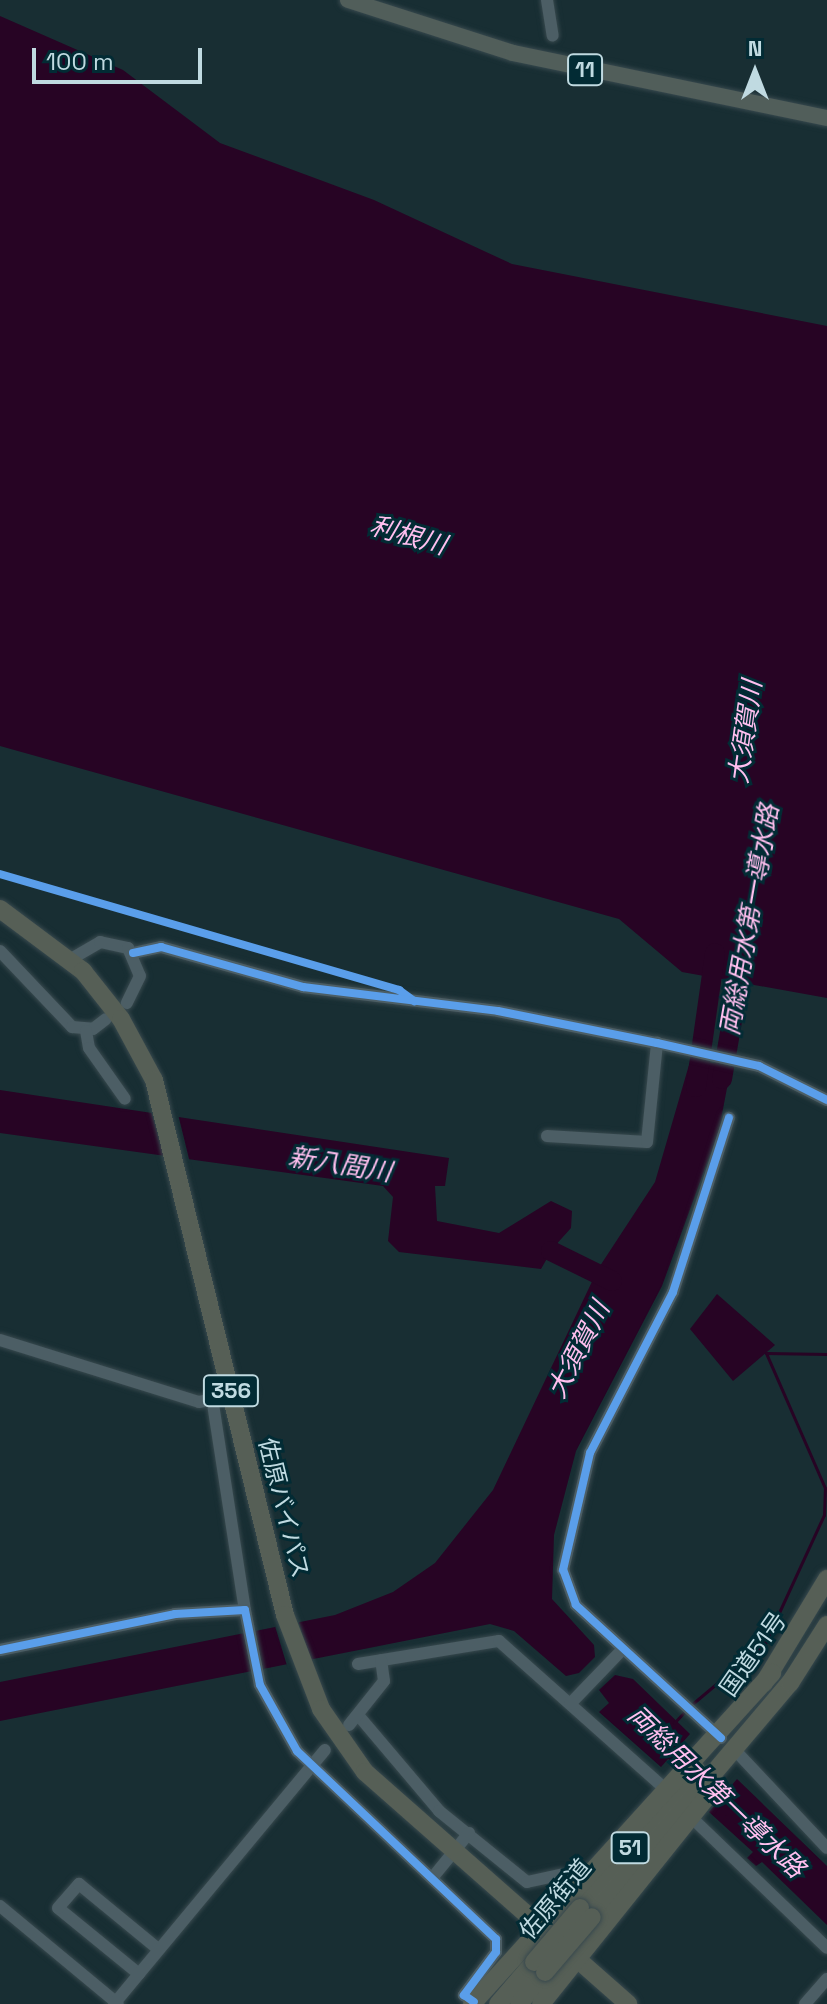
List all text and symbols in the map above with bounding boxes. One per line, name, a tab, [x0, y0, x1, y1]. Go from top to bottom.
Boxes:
scale bar	[36, 32, 206, 82]
north arrow	[715, 32, 795, 112]
text: N	[748, 34, 762, 62]
text: 100 m	[46, 46, 114, 77]
road number: 11	[567, 52, 603, 88]
water label: 利根川	[366, 510, 450, 562]
water label: 大須賀川	[723, 678, 769, 786]
water label: 両総用水第一導水路	[714, 802, 786, 1038]
water label: 新八間川	[286, 1141, 394, 1189]
water label: 大須賀川	[541, 1297, 617, 1403]
road number: 356	[201, 1373, 261, 1409]
street label: 佐原バイパス	[253, 1435, 315, 1581]
street label: 国道51号	[714, 1606, 792, 1702]
water label: 両総用水第一導水路	[621, 1700, 811, 1884]
road number: 51	[610, 1830, 650, 1866]
street label: 佐原街道	[513, 1853, 597, 1945]

